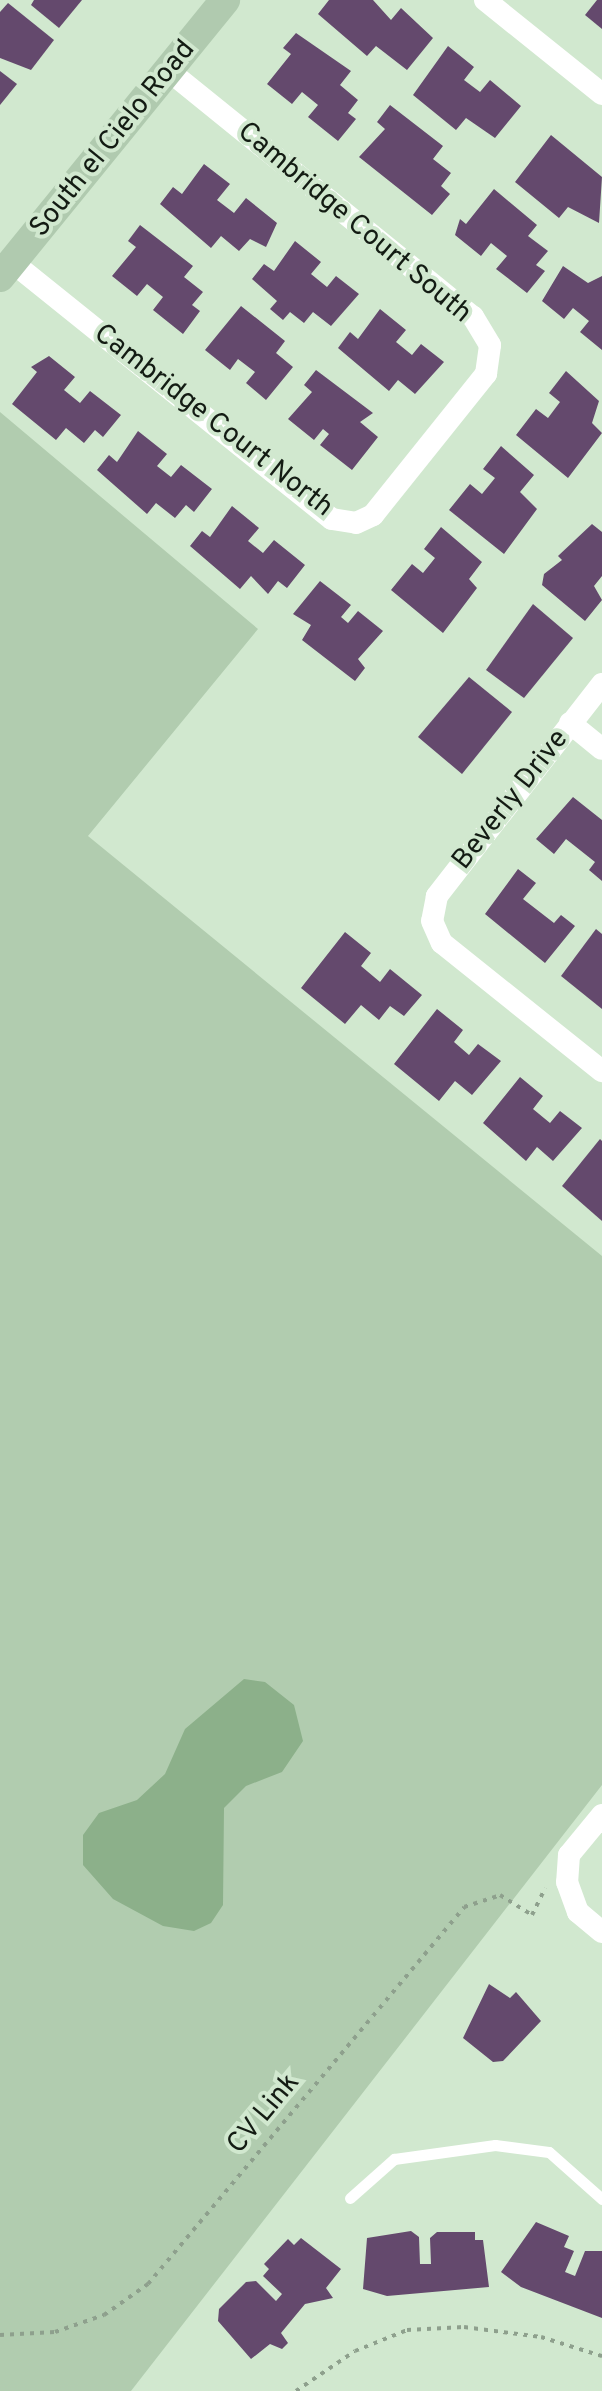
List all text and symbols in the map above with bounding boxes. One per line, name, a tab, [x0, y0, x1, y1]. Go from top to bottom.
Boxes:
street label: South el Cielo Road	[23, 34, 203, 244]
street label: Cambridge Court South	[230, 115, 478, 331]
street label: Cambridge Court North	[87, 317, 339, 525]
street label: Beverly Drive	[446, 723, 576, 877]
street label: CV Link	[220, 2066, 308, 2162]

